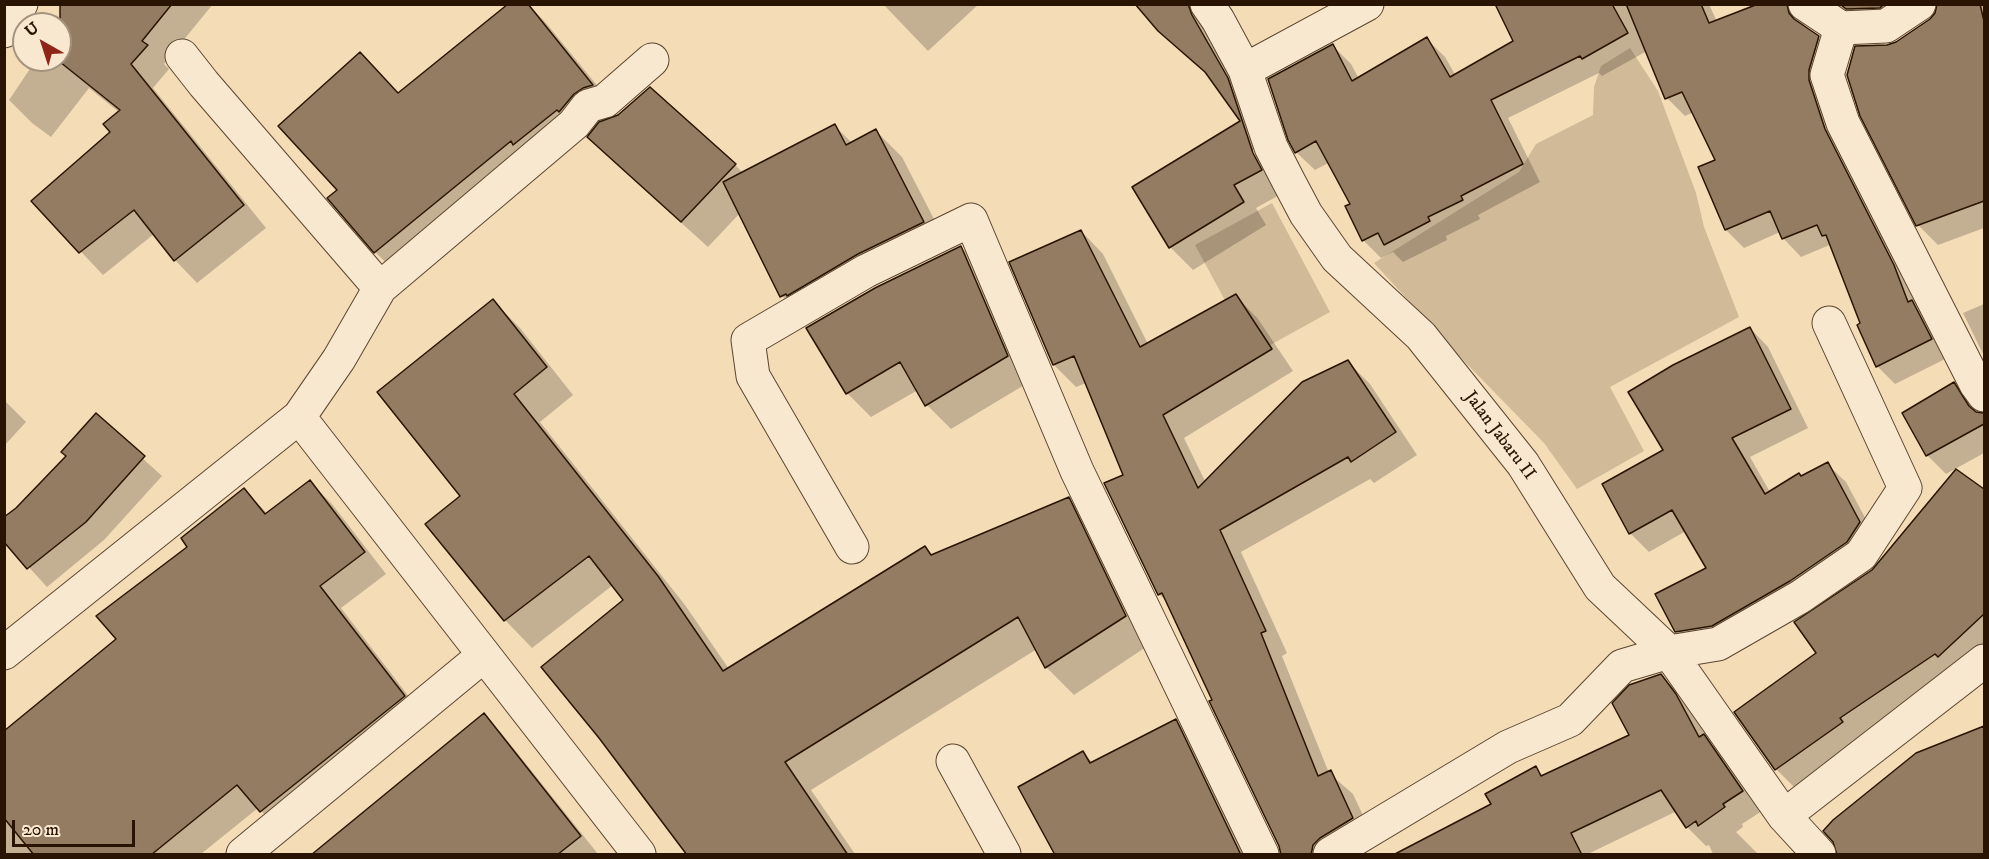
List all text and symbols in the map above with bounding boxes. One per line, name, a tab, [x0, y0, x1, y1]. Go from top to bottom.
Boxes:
north arrow	[12, 12, 72, 72]
text: U	[21, 18, 43, 41]
street label: Jalan Jabaru II	[1459, 387, 1539, 485]
scale bar	[15, 808, 138, 846]
text: 20 m	[23, 819, 59, 841]

